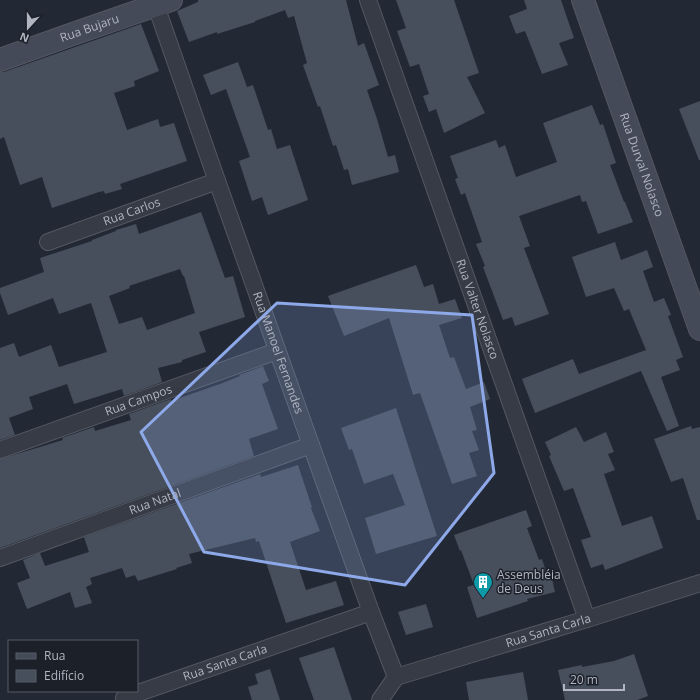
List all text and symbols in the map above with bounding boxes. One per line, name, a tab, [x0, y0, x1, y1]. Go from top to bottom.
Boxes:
north arrow	[8, 8, 48, 48]
street label: Rua Bujaru	[57, 10, 121, 46]
text: N	[17, 29, 31, 46]
street label: Rua Durval Nolasco	[616, 111, 668, 219]
street label: Rua Carlos	[101, 193, 163, 229]
street label: Rua Valter Nolasco	[452, 257, 503, 361]
street label: Rua Manoel Fernandes	[249, 289, 308, 416]
street label: Rua Campos	[102, 380, 174, 420]
street label: Rua Natal	[127, 484, 183, 518]
place label: Assembléia de Deus	[497, 566, 561, 597]
building icon: Assembléia de Deus	[472, 571, 494, 599]
street label: Rua Santa Carla	[503, 609, 593, 651]
legend	[8, 640, 138, 692]
street label: Rua Santa Carla	[180, 640, 269, 685]
text: Rua	[44, 647, 65, 664]
scale bar	[564, 666, 624, 692]
text: Edifício	[44, 667, 84, 684]
text: 20 m	[570, 671, 598, 688]

